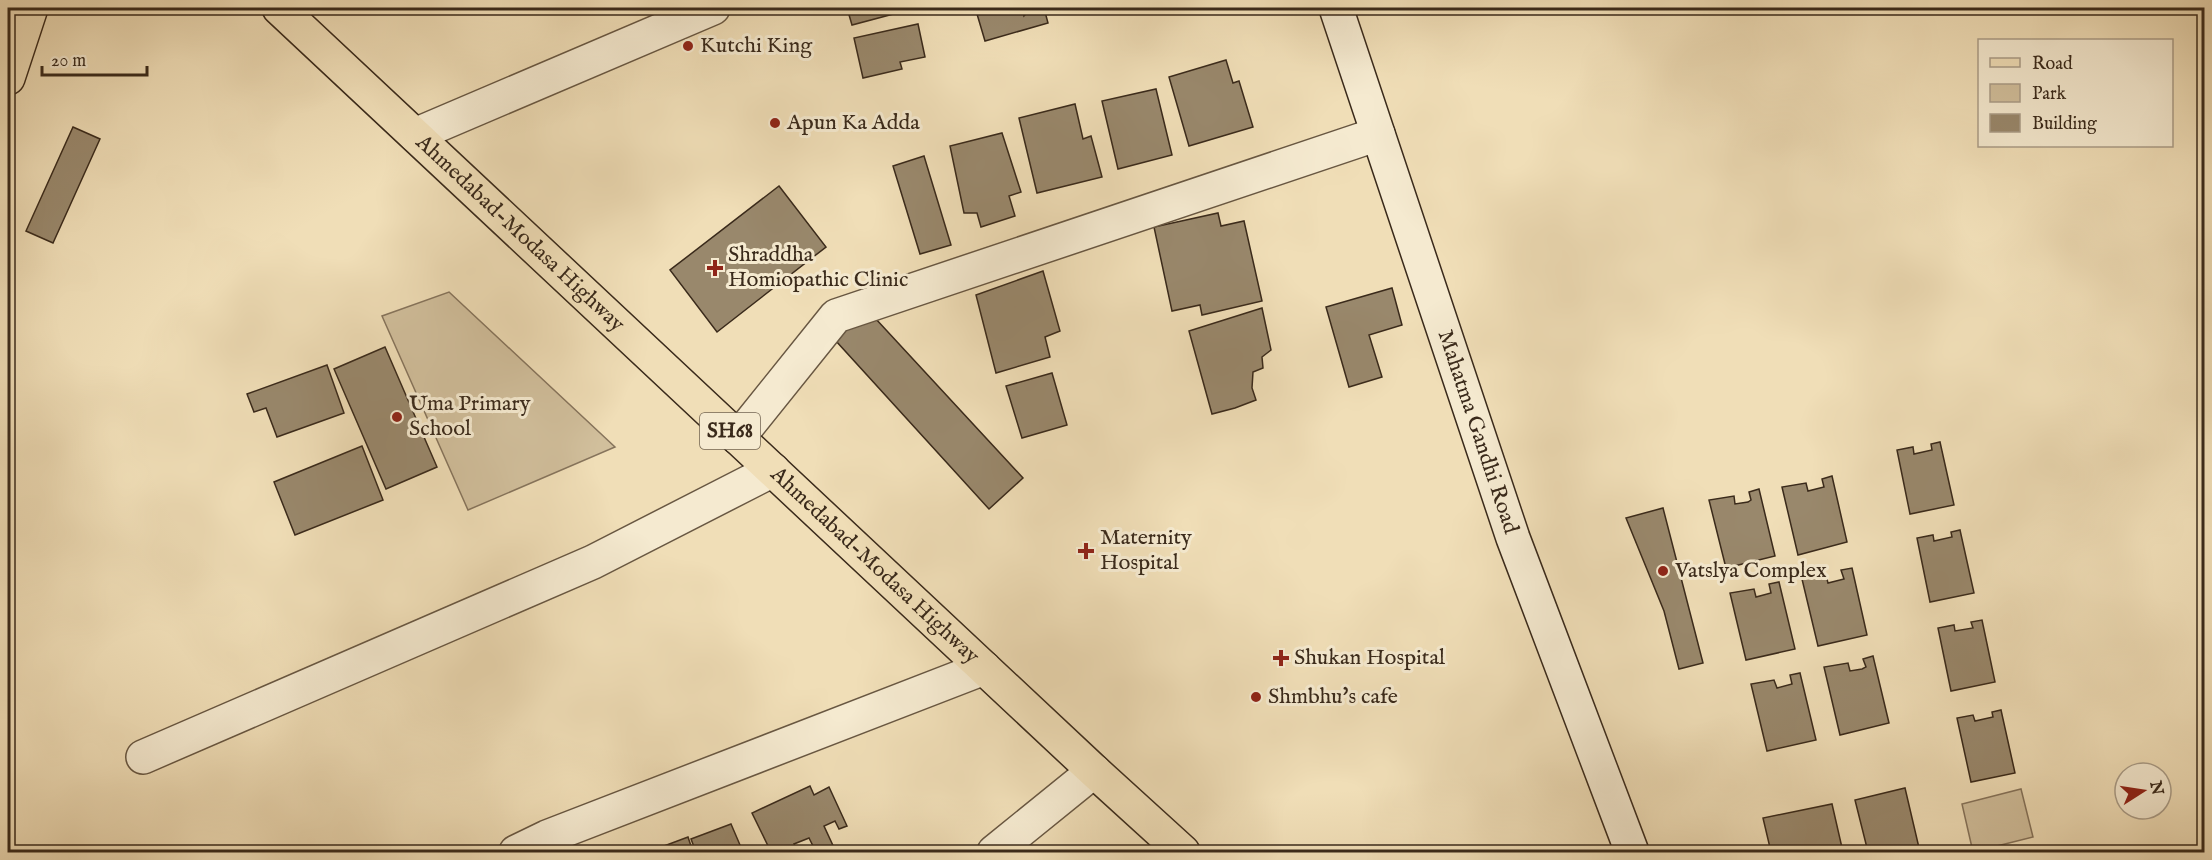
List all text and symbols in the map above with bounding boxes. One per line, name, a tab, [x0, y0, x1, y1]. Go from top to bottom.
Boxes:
place label: Kutchi King	[700, 32, 813, 60]
scale bar	[42, 39, 147, 77]
marker: Kutchi King	[681, 39, 695, 53]
legend	[1978, 39, 2173, 147]
text: 20 m	[51, 50, 86, 73]
text: Road	[2032, 53, 2073, 76]
text: Park	[2032, 83, 2067, 106]
place label: Apun Ka Adda	[786, 109, 920, 137]
text: Building	[2032, 113, 2097, 136]
marker: Apun Ka Adda	[768, 116, 782, 130]
street label: Ahmedabad-Modasa Highway	[409, 128, 630, 338]
place label: Shraddha Homiopathic Clinic	[728, 241, 908, 294]
marker: Shraddha Homiopathic Clinic	[706, 259, 724, 277]
street label: Mahatma Gandhi Road	[1431, 327, 1525, 538]
place label: Uma Primary School	[409, 390, 531, 443]
marker: Uma Primary School	[390, 410, 404, 424]
road number: SH68	[700, 413, 760, 449]
street label: Ahmedabad-Modasa Highway	[763, 460, 985, 670]
place label: Maternity Hospital	[1100, 524, 1192, 577]
marker: Maternity Hospital	[1077, 542, 1095, 560]
place label: Vatslya Complex	[1674, 557, 1827, 585]
marker: Vatslya Complex	[1656, 564, 1670, 578]
place label: Shukan Hospital	[1294, 644, 1445, 672]
marker: Shukan Hospital	[1272, 649, 1290, 667]
place label: Shmbhu's cafe	[1268, 683, 1398, 711]
marker: Shmbhu's cafe	[1249, 690, 1263, 704]
north arrow	[2113, 761, 2173, 821]
text: N	[2144, 778, 2167, 797]

